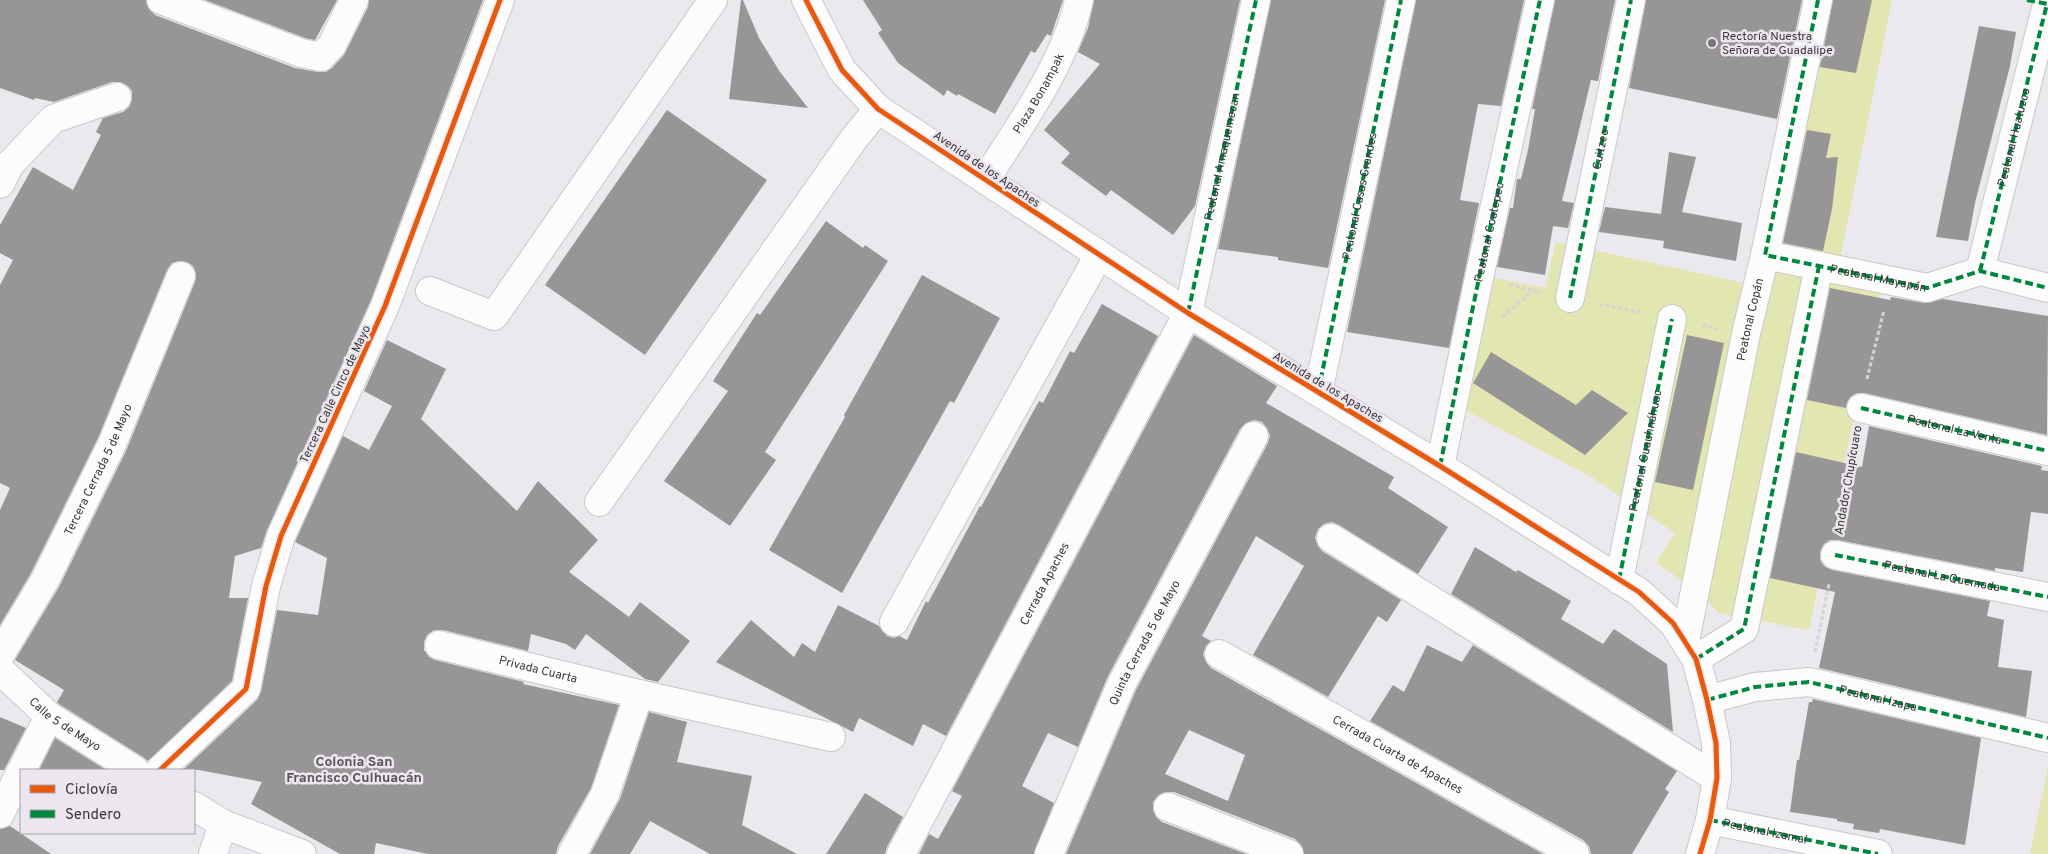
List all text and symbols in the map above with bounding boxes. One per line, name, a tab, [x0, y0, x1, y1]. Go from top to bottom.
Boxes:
place label: Rectoría Nuestra Señora de Guadalipe	[1722, 29, 1833, 59]
marker: Rectoría Nuestra Señora de Guadalipe	[1706, 37, 1718, 49]
street label: Plaza Bonampak	[1010, 51, 1069, 137]
street label: Peatonal Huatuzco	[1994, 86, 2035, 189]
street label: Peatonal Amaquemecan	[1201, 91, 1245, 223]
street label: Cuitzeo	[1589, 127, 1614, 171]
street label: Avenida de los Apaches	[930, 128, 1043, 212]
street label: Peatonal Casas Grandes	[1339, 132, 1382, 262]
street label: Peatonal Coatepec	[1471, 181, 1509, 284]
street label: Peatonal Mayapán	[1828, 261, 1928, 297]
street label: Peatonal Copán	[1734, 277, 1768, 363]
street label: Tercera Calle Cinco de Mayo	[297, 322, 375, 466]
street label: Avenida de los Apaches	[1269, 349, 1386, 427]
street label: Peatonal Cuauhnáhuac	[1626, 388, 1666, 513]
street label: Tercera Cerrada 5 de Mayo	[61, 401, 137, 539]
street label: Peatonal La Venta	[1906, 412, 2003, 449]
street label: Andador Chupícuaro	[1832, 424, 1867, 536]
street label: Cerrada Apaches	[1017, 540, 1074, 628]
street label: Peatonal La Quemada	[1882, 558, 2001, 596]
street label: Quinta Cerrada 5 de Mayo	[1106, 577, 1185, 708]
street label: Privada Cuarta	[497, 653, 579, 688]
street label: Peatonal Izapa	[1837, 682, 1918, 716]
street label: Calle 5 de Mayo	[25, 694, 104, 756]
street label: Cerrada Cuarta de Apaches	[1329, 712, 1465, 798]
district label: Colonia San Francisco Culhuacán	[286, 754, 422, 787]
legend	[20, 769, 195, 834]
text: Ciclovía	[65, 781, 118, 800]
text: Sendero	[65, 806, 121, 825]
street label: Peatonal Izamal	[1721, 816, 1808, 848]

